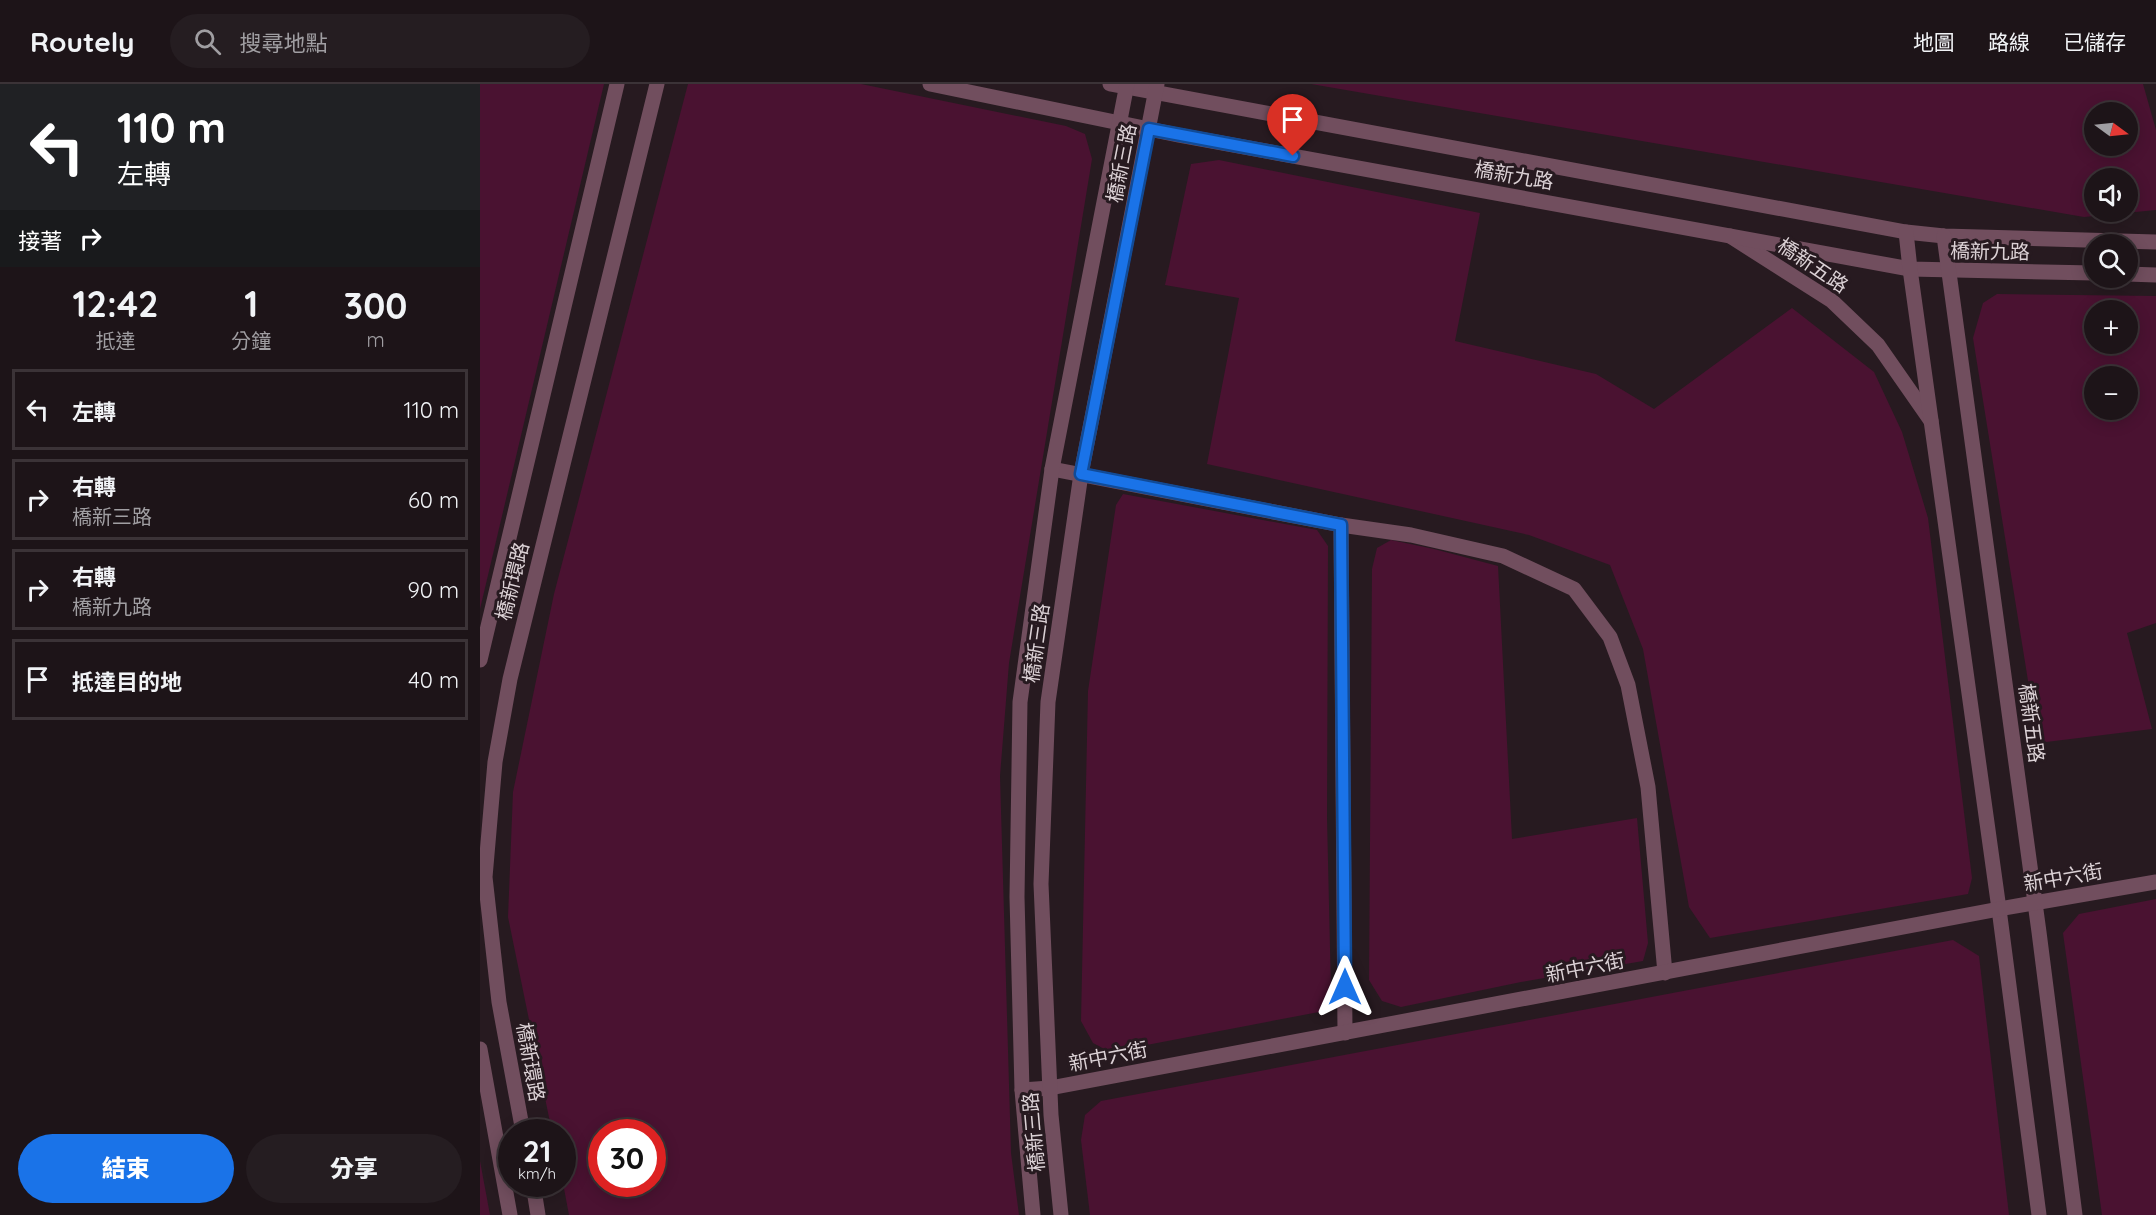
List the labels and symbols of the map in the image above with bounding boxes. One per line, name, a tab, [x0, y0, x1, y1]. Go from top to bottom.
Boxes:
pin	[1267, 94, 1318, 156]
north arrow	[2084, 102, 2138, 156]
street label: 橋新三路	[1101, 121, 1141, 205]
street label: 橋新九路	[1472, 156, 1556, 194]
street label: 橋新五路	[1773, 232, 1853, 298]
street label: 橋新九路	[1950, 238, 2030, 264]
street label: 橋新環路	[490, 539, 534, 623]
street label: 橋新三路	[1018, 602, 1054, 684]
street label: 橋新五路	[2014, 682, 2050, 764]
street label: 新中六街	[2021, 858, 2105, 896]
street label: 新中六街	[1543, 947, 1627, 987]
position arrow	[1313, 955, 1377, 1019]
street label: 橋新環路	[512, 1020, 550, 1104]
street label: 新中六街	[1066, 1036, 1150, 1076]
street label: 橋新三路	[1017, 1091, 1049, 1173]
speed limit sign: 30	[588, 1119, 666, 1197]

